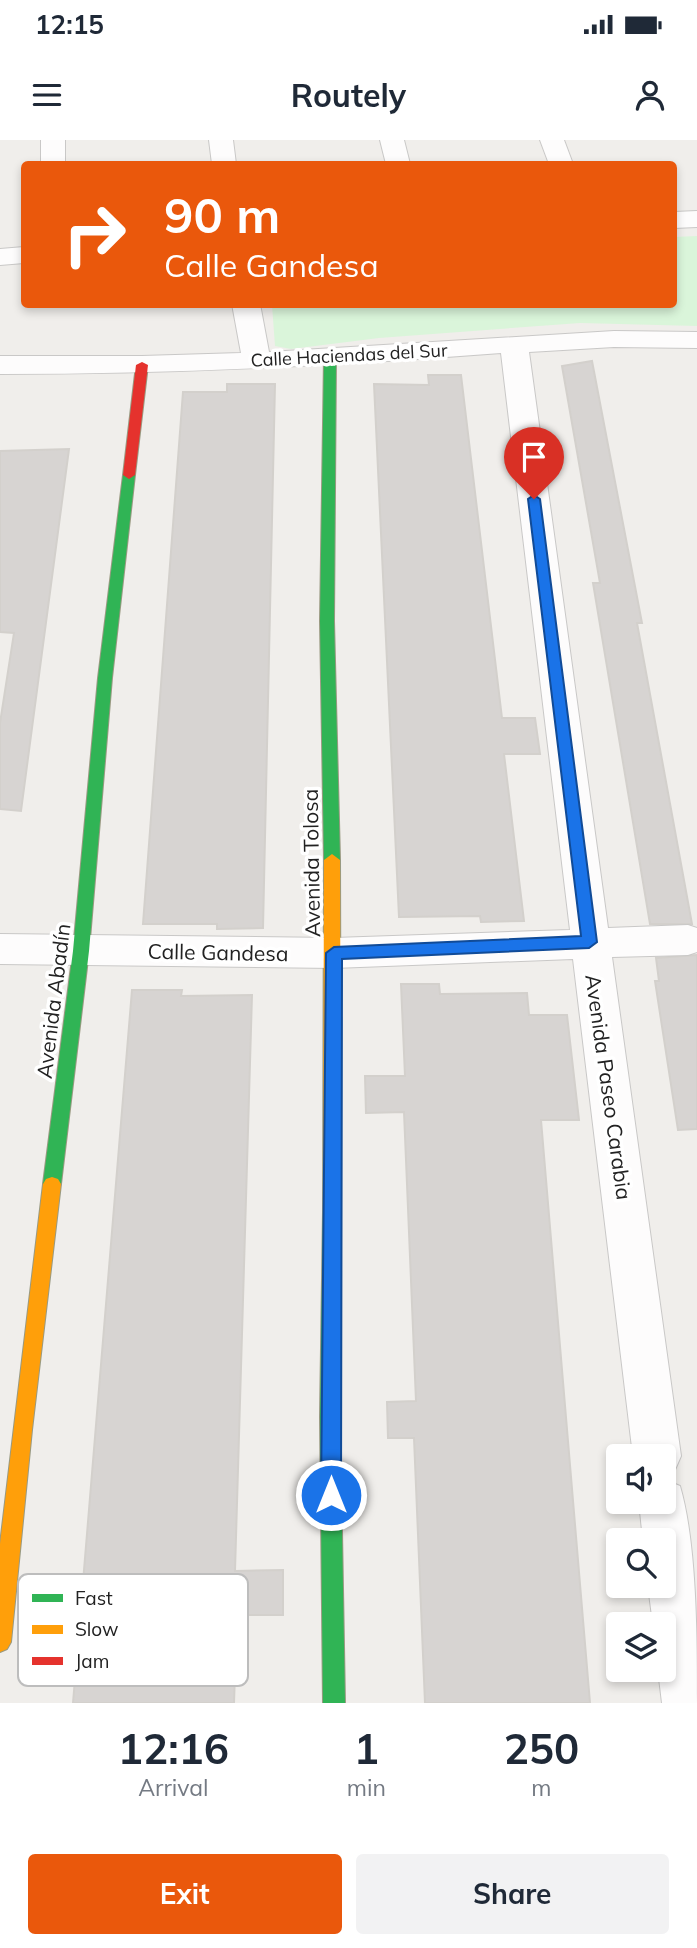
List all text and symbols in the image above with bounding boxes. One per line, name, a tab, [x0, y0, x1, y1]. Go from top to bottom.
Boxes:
text: 12:15	[35, 8, 104, 41]
text: Routely	[291, 75, 406, 115]
icon: menu	[28, 76, 66, 114]
icon: person	[631, 76, 669, 114]
text: 90 m	[164, 184, 280, 245]
icon: right	[49, 189, 140, 280]
text: Calle Gandesa	[164, 245, 379, 285]
street label: Calle Haciendas del Sur	[250, 338, 448, 372]
pin	[504, 427, 564, 499]
icon: arrive	[515, 438, 553, 476]
street label: Avenida Tolosa	[297, 789, 325, 937]
street label: Avenida Abadín	[31, 922, 75, 1080]
street label: Calle Gandesa	[147, 938, 289, 966]
street label: Avenida Paseo Carabia	[580, 973, 638, 1201]
map controls	[606, 1444, 676, 1682]
button: sound	[606, 1444, 676, 1514]
position arrow	[294, 1458, 368, 1532]
button: search	[606, 1528, 676, 1598]
legend	[18, 1574, 248, 1686]
text: Fast	[75, 1586, 113, 1610]
button: layers	[606, 1612, 676, 1682]
text: Slow	[75, 1617, 119, 1641]
text: Jam	[75, 1649, 109, 1673]
text: 12:16	[118, 1722, 229, 1775]
text: 1	[354, 1722, 379, 1775]
text: 250	[504, 1722, 579, 1775]
text: Arrival	[138, 1773, 209, 1802]
text: min	[347, 1773, 386, 1802]
text: m	[531, 1773, 552, 1802]
button: Exit	[28, 1854, 342, 1934]
button: Share	[356, 1854, 669, 1934]

